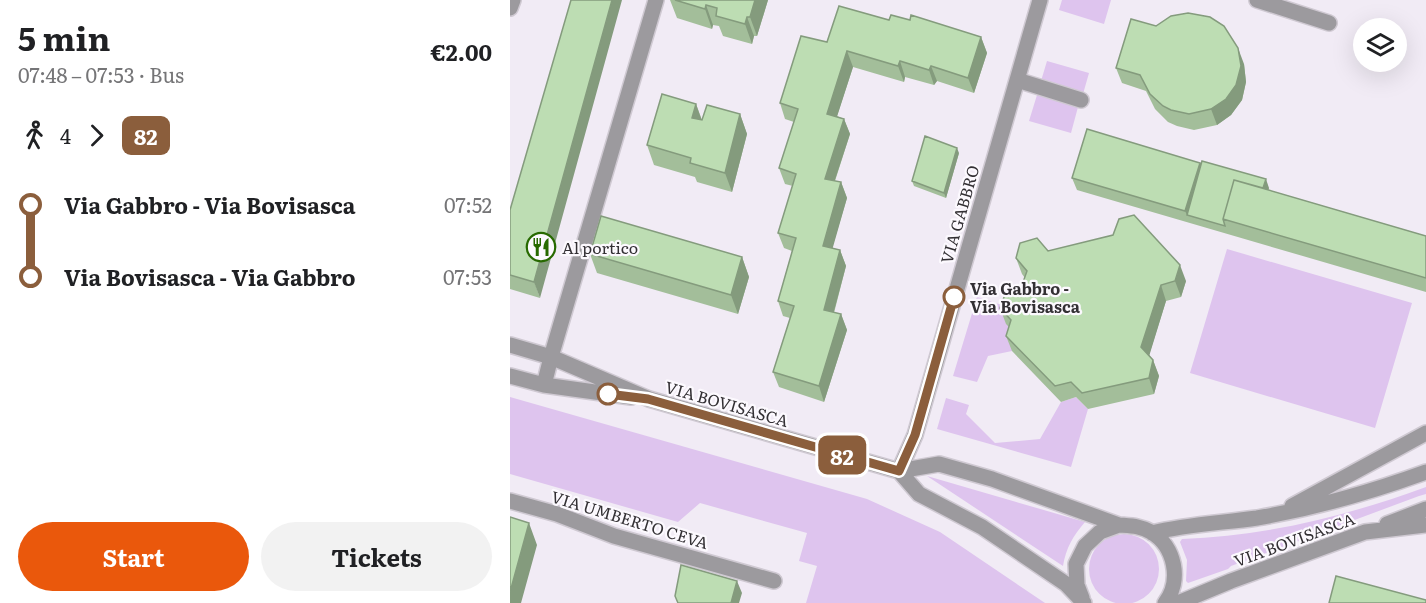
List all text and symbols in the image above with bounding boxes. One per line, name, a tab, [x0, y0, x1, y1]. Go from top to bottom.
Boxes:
text: 5 min	[18, 12, 110, 61]
map controls	[1353, 18, 1407, 72]
button: layers	[1353, 18, 1407, 72]
text: €2.00	[431, 35, 492, 68]
text: 07:48 – 07:53 · Bus	[18, 59, 184, 89]
icon: walk	[18, 119, 51, 152]
icon: forward	[80, 119, 113, 152]
text: 4	[60, 120, 71, 150]
text: 82	[134, 120, 158, 151]
street label: VIA GABBRO	[933, 162, 985, 266]
text: Via Gabbro - Via Bovisasca	[64, 188, 355, 221]
text: 07:52	[444, 189, 492, 219]
restaurant icon: Al portico	[525, 231, 557, 263]
place label: Al portico	[562, 235, 638, 259]
text: Via Bovisasca - Via Gabbro	[64, 260, 355, 293]
text: 07:53	[443, 261, 492, 291]
place label: Via Gabbro - Via Bovisasca	[970, 276, 1081, 318]
marker: Via Gabbro - Via Bovisasca	[943, 286, 965, 308]
street label: VIA BOVISASCA	[663, 374, 792, 432]
unlabelled marker	[597, 383, 619, 405]
line badge: 82	[815, 436, 869, 474]
text: 82	[830, 440, 854, 471]
street label: VIA UMBERTO CEVA	[549, 484, 712, 554]
street label: VIA BOVISASCA	[1230, 506, 1358, 572]
button: Start	[18, 522, 249, 591]
button: Tickets	[261, 522, 492, 591]

